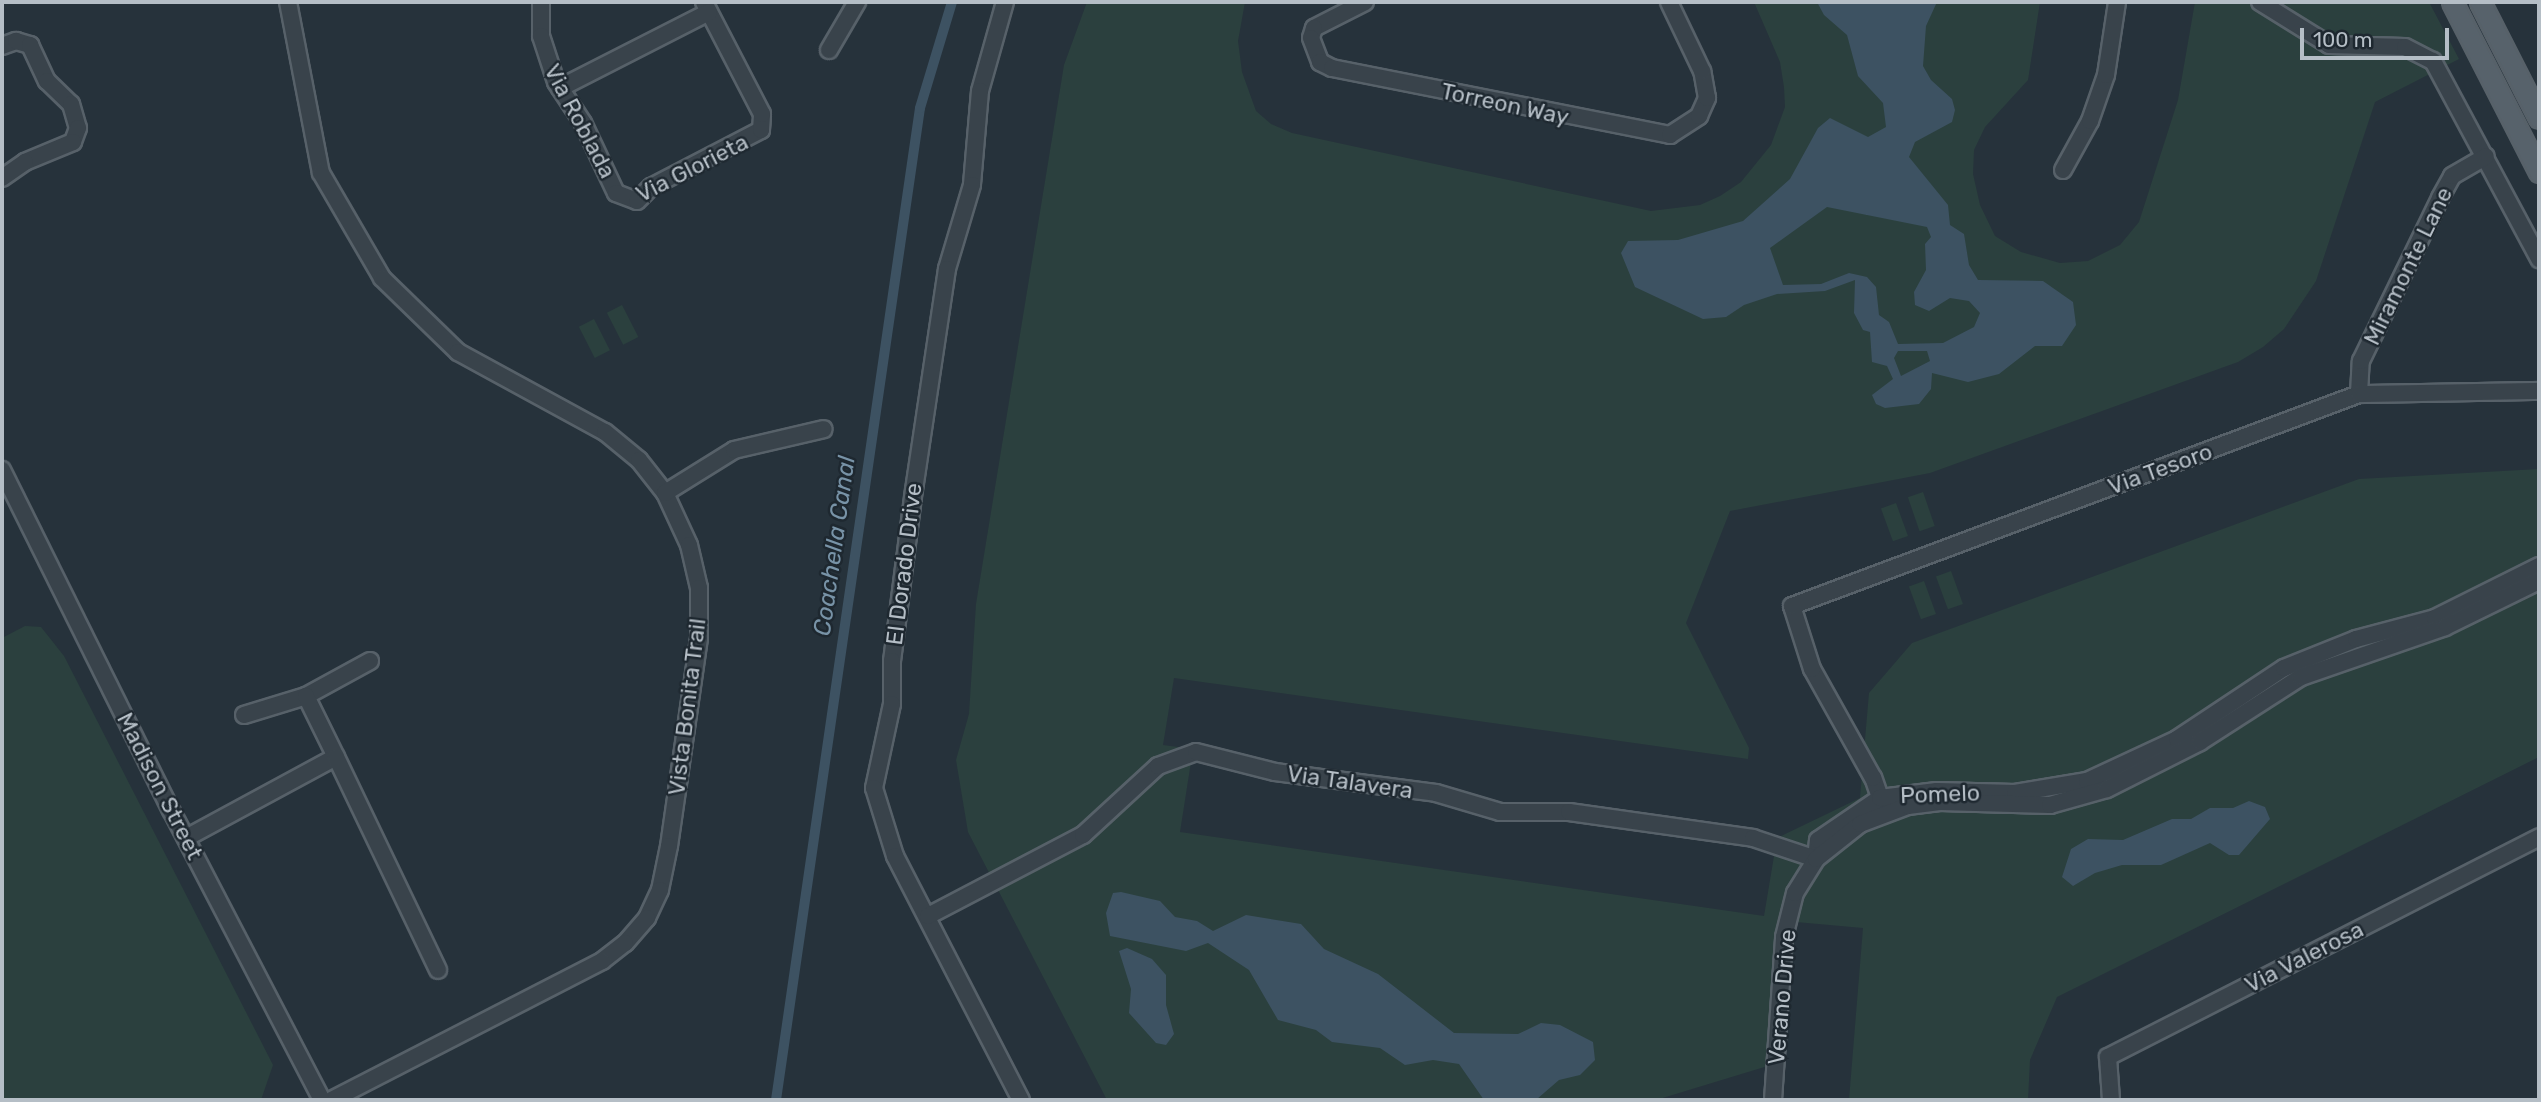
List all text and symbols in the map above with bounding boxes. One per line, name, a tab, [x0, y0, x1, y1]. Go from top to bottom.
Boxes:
scale bar	[2303, 14, 2452, 58]
text: 100 m	[2313, 27, 2372, 52]
street label: Via Roblada	[538, 59, 622, 183]
street label: Torreon Way	[1438, 77, 1572, 131]
street label: Via Glorieta	[631, 128, 753, 208]
street label: Miramonte Lane	[2358, 182, 2458, 350]
street label: Via Tesoro	[2104, 437, 2216, 501]
water label: Coachella Canal	[808, 454, 862, 638]
street label: El Dorado Drive	[880, 481, 928, 647]
street label: Vista Bonita Trail	[662, 617, 712, 797]
street label: Madison Street	[111, 708, 209, 864]
street label: Via Talavera	[1285, 759, 1415, 805]
street label: Pomelo	[1900, 779, 1980, 809]
street label: Via Valerosa	[2240, 915, 2368, 999]
street label: Verano Drive	[1762, 928, 1802, 1066]

